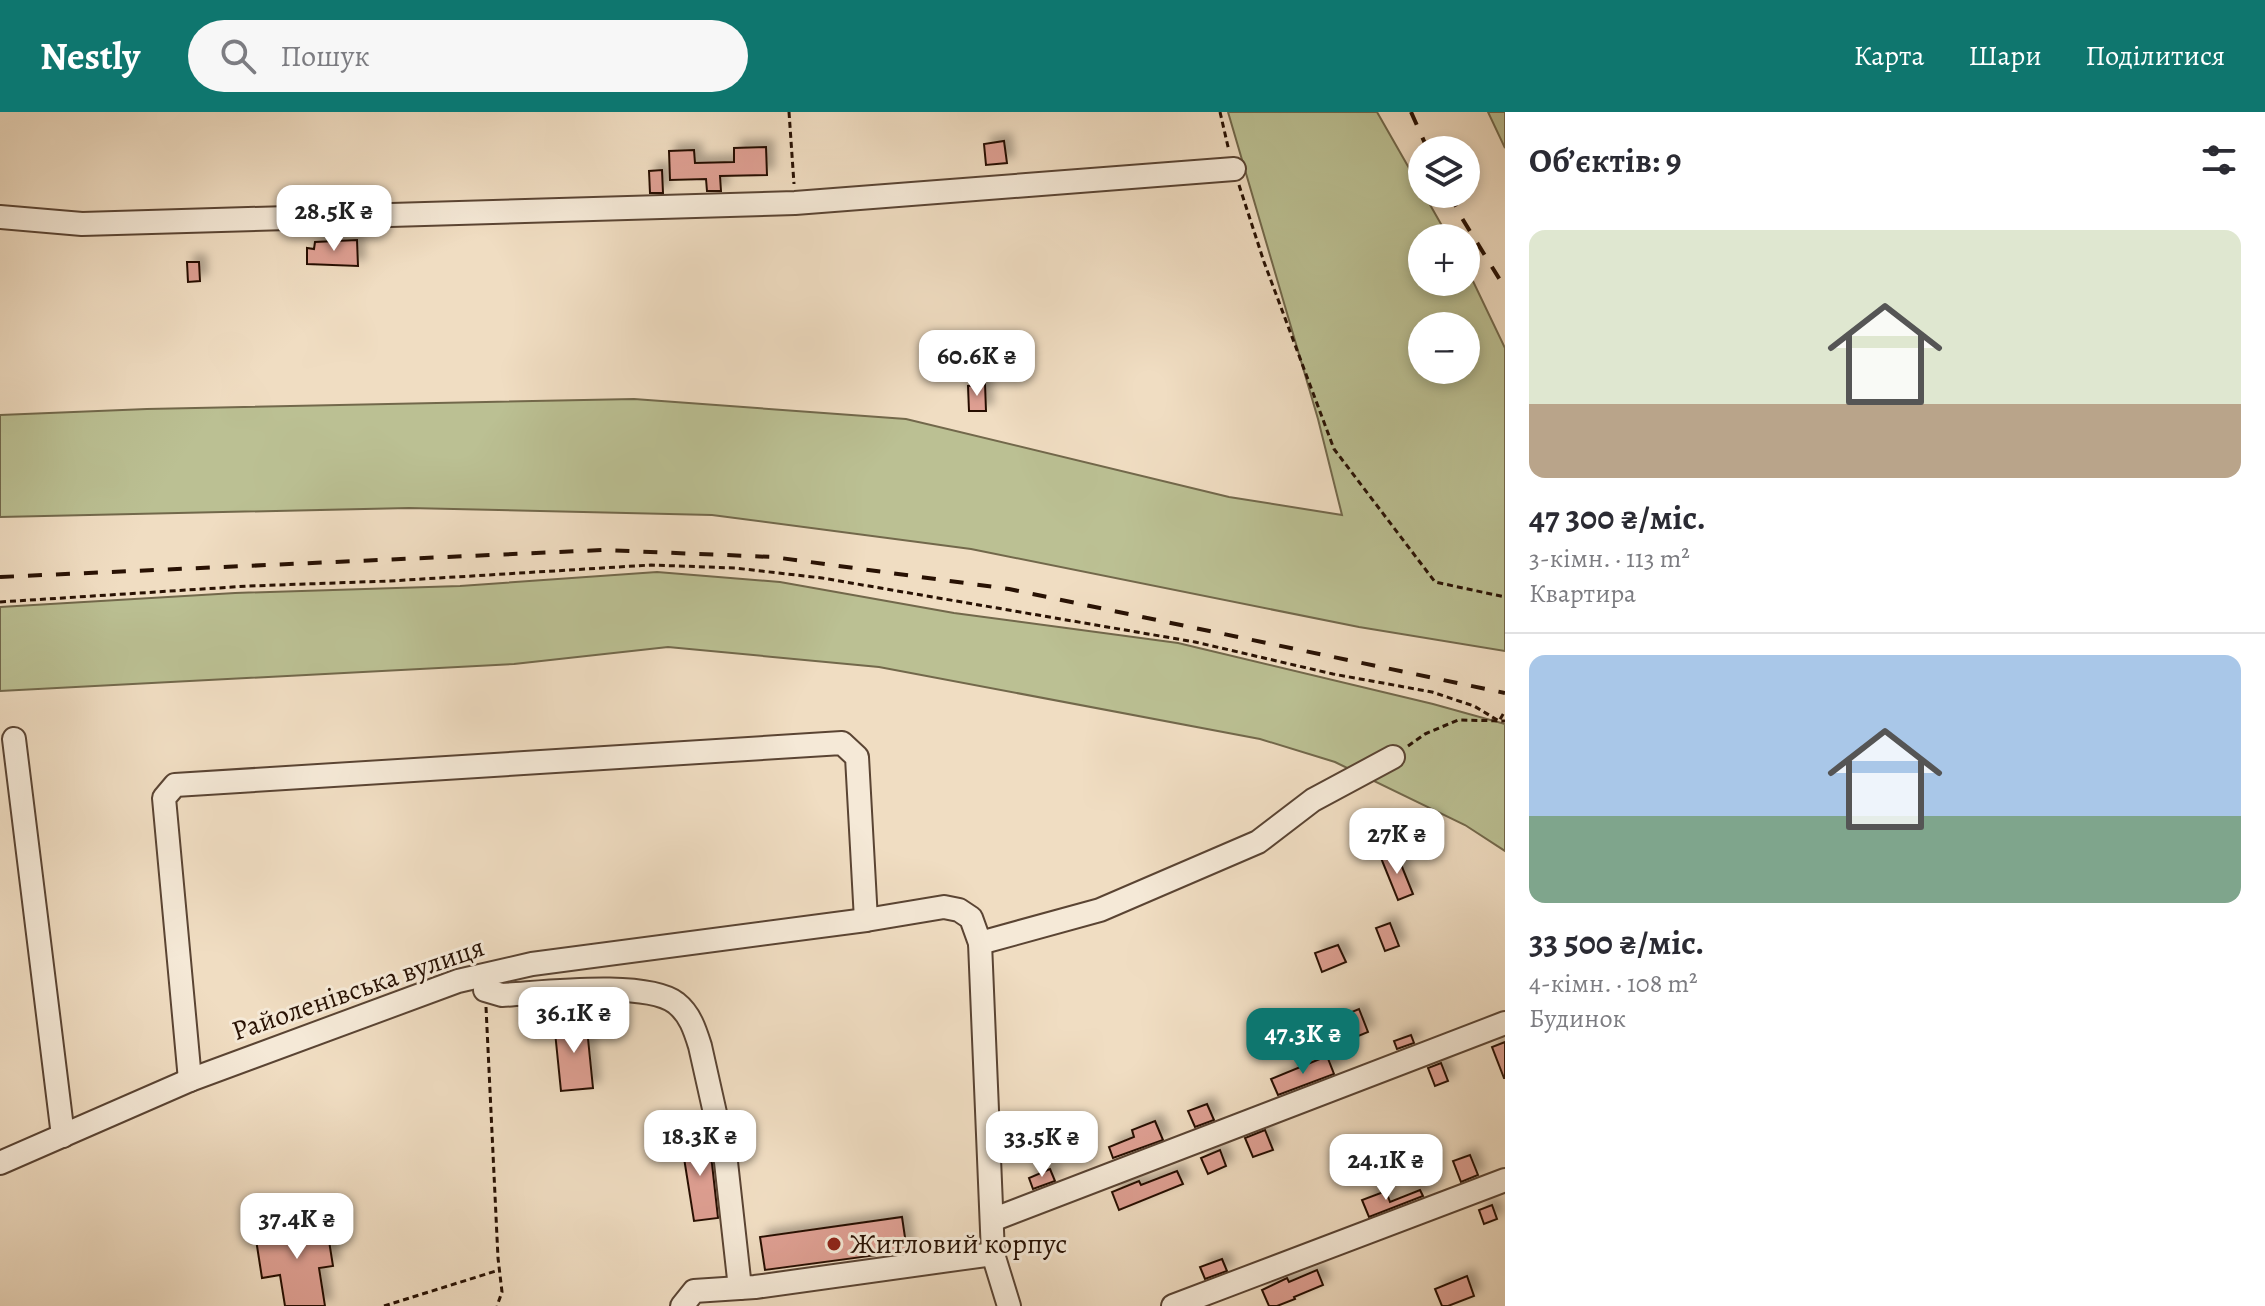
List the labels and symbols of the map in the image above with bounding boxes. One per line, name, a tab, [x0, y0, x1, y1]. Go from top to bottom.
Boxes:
pin: 28.5K ₴	[260, 185, 408, 253]
pin: 60.6K ₴	[903, 330, 1051, 398]
pin: 27K ₴	[1341, 808, 1453, 876]
street label: Райоленівська вулиця	[227, 928, 489, 1050]
pin: 36.1K ₴	[500, 987, 648, 1055]
pin: 47.3K ₴	[1229, 1008, 1377, 1076]
pin: 18.3K ₴	[626, 1110, 774, 1178]
pin: 33.5K ₴	[968, 1111, 1116, 1179]
pin: 24.1K ₴	[1312, 1134, 1460, 1202]
pin: 37.4K ₴	[223, 1193, 371, 1261]
place label: Житловий корпус	[850, 1225, 1067, 1263]
marker: Житловий корпус	[825, 1235, 843, 1253]

